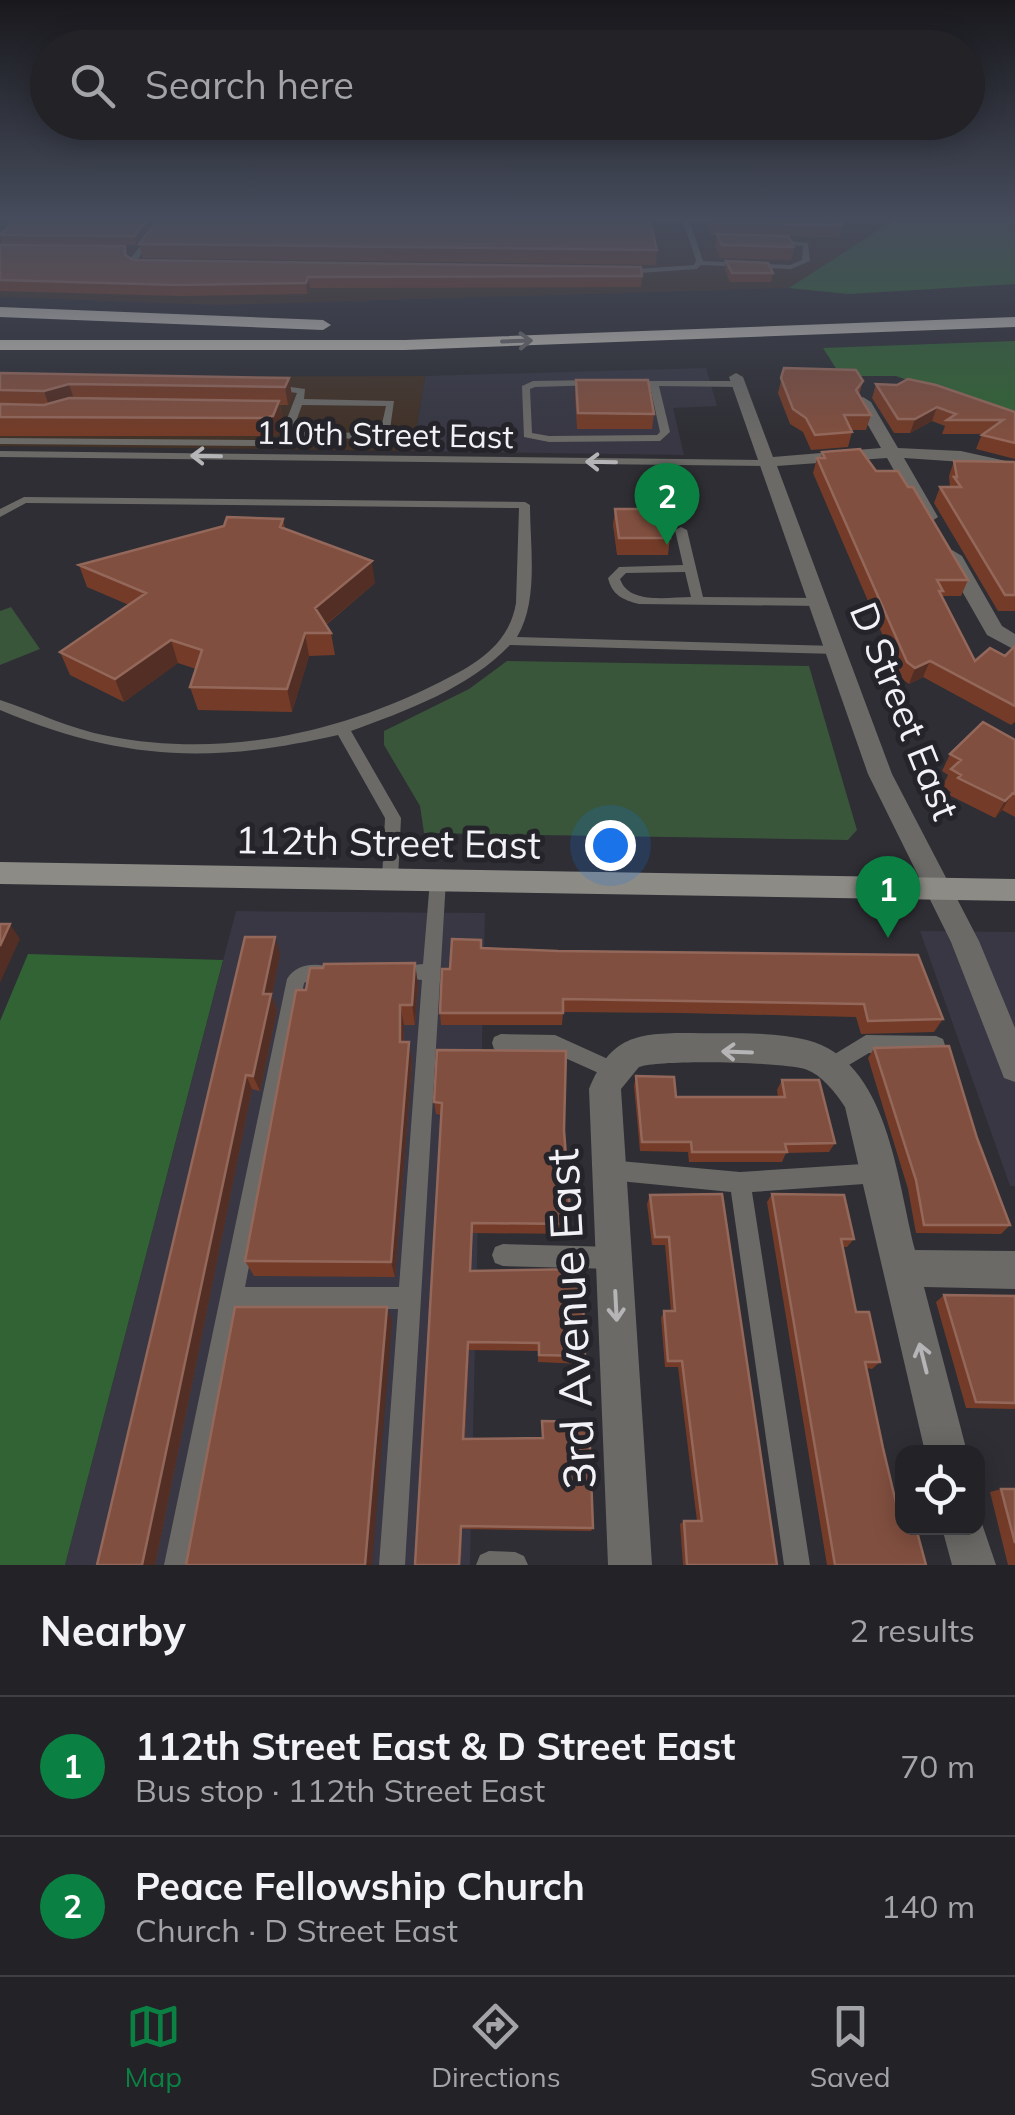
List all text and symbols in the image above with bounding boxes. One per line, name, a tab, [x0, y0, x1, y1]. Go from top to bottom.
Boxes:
search box	[30, 30, 985, 140]
icon: search	[65, 58, 120, 113]
text: Search here	[145, 61, 354, 109]
one-way arrow	[501, 332, 533, 351]
street label: 110th Street East	[256, 412, 514, 456]
one-way arrow	[191, 446, 224, 466]
one-way arrow	[586, 452, 618, 472]
pin: 2	[634, 462, 700, 545]
street label: D Street East	[840, 595, 970, 827]
street label: 112th Street East	[235, 815, 541, 869]
your location	[585, 820, 636, 871]
pin: 1	[856, 856, 920, 938]
one-way arrow	[722, 1042, 754, 1061]
street label: 3rd Avenue East	[533, 1147, 607, 1491]
one-way arrow	[607, 1289, 626, 1321]
one-way arrow	[913, 1343, 931, 1375]
map controls	[895, 1445, 985, 1535]
button: locate	[895, 1445, 985, 1535]
text: Nearby	[40, 1604, 186, 1657]
text: 2 results	[850, 1610, 975, 1650]
text: 112th Street East & D Street East	[135, 1722, 735, 1770]
text: 1	[63, 1746, 82, 1786]
text: 70 m	[900, 1746, 975, 1786]
text: Bus stop · 112th Street East	[135, 1770, 545, 1810]
text: Peace Fellowship Church	[135, 1862, 585, 1910]
text: 2	[63, 1886, 82, 1926]
text: 140 m	[881, 1886, 975, 1926]
text: Church · D Street East	[135, 1910, 458, 1950]
tab: Map	[125, 1999, 182, 2094]
tab: Directions	[431, 1999, 561, 2094]
tab: Saved	[810, 1999, 890, 2094]

